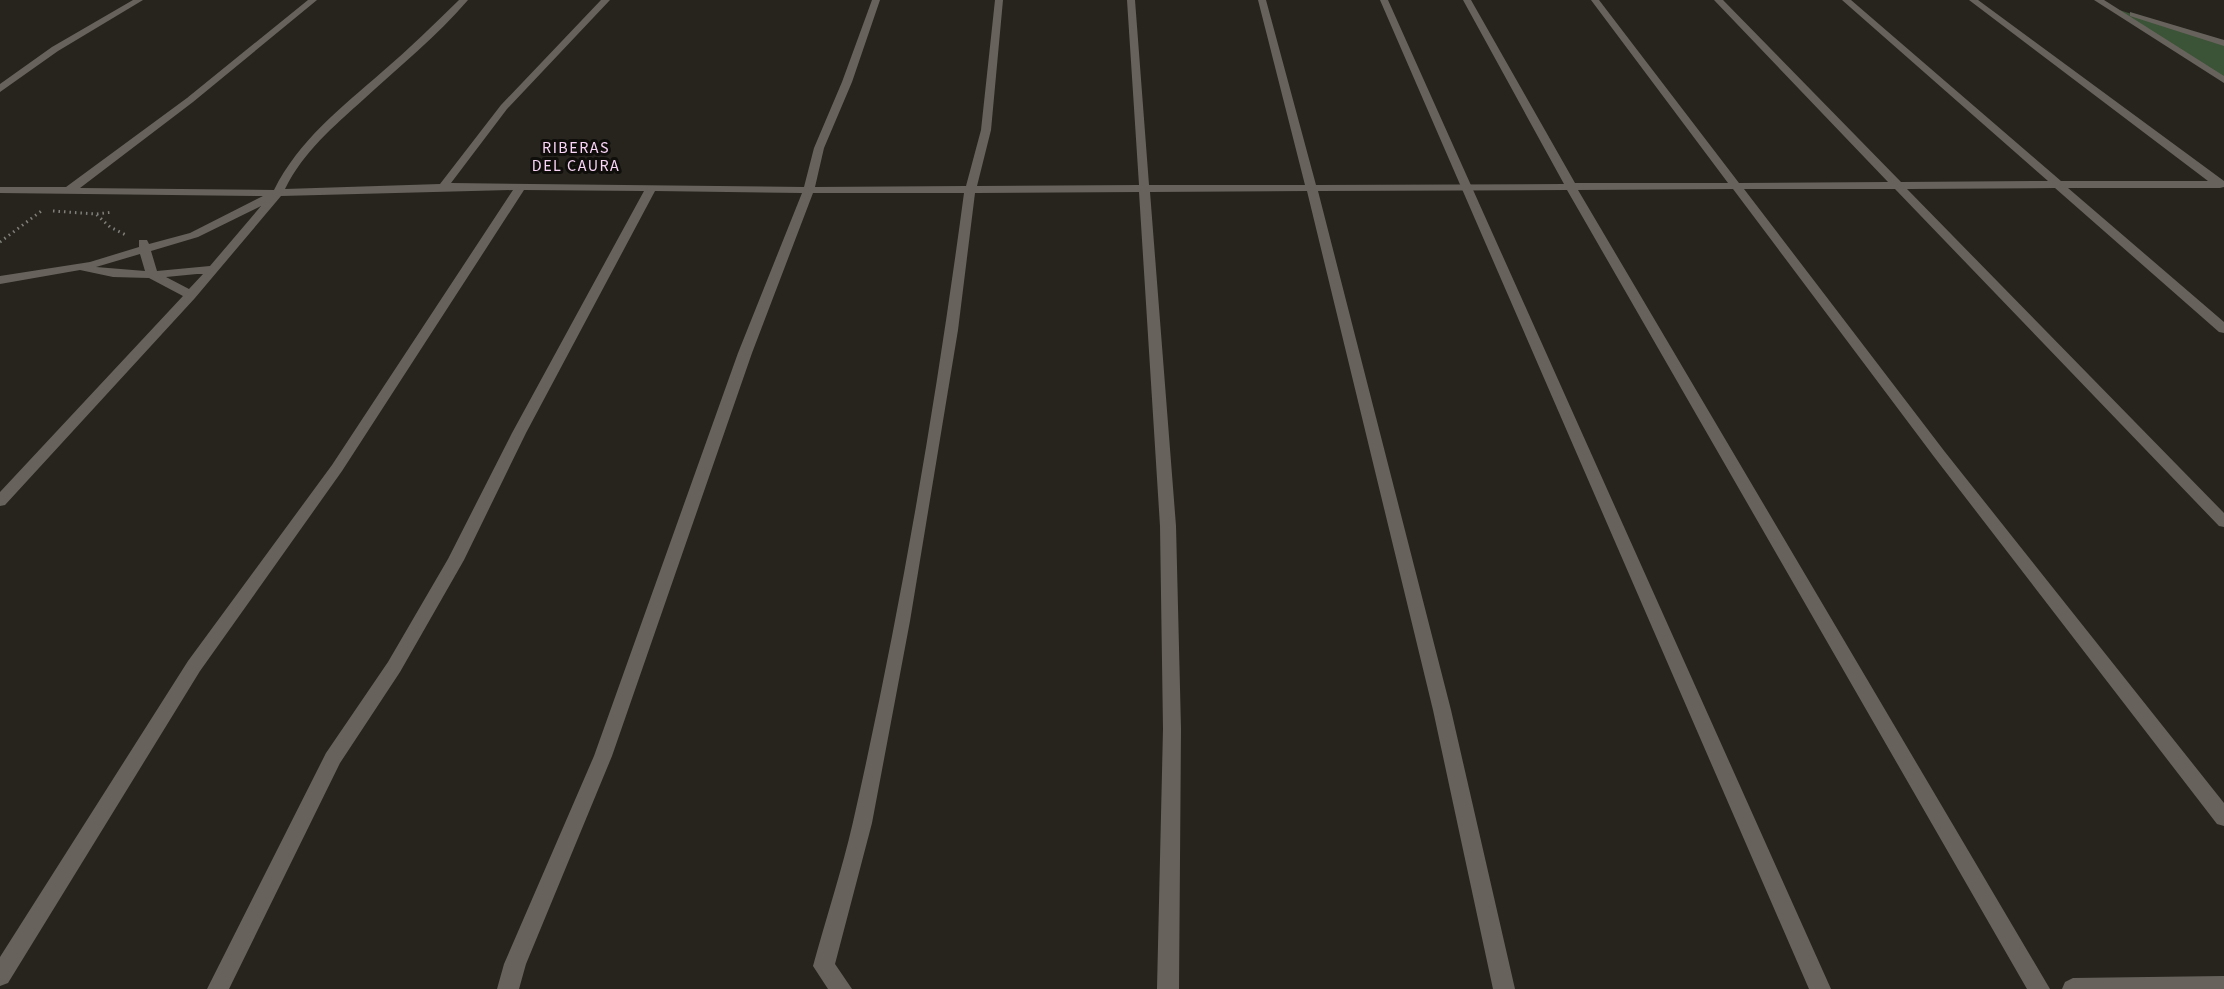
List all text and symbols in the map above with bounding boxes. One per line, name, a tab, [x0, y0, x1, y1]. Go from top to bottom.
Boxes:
district label: RIBERAS DEL CAURA	[532, 137, 620, 177]

